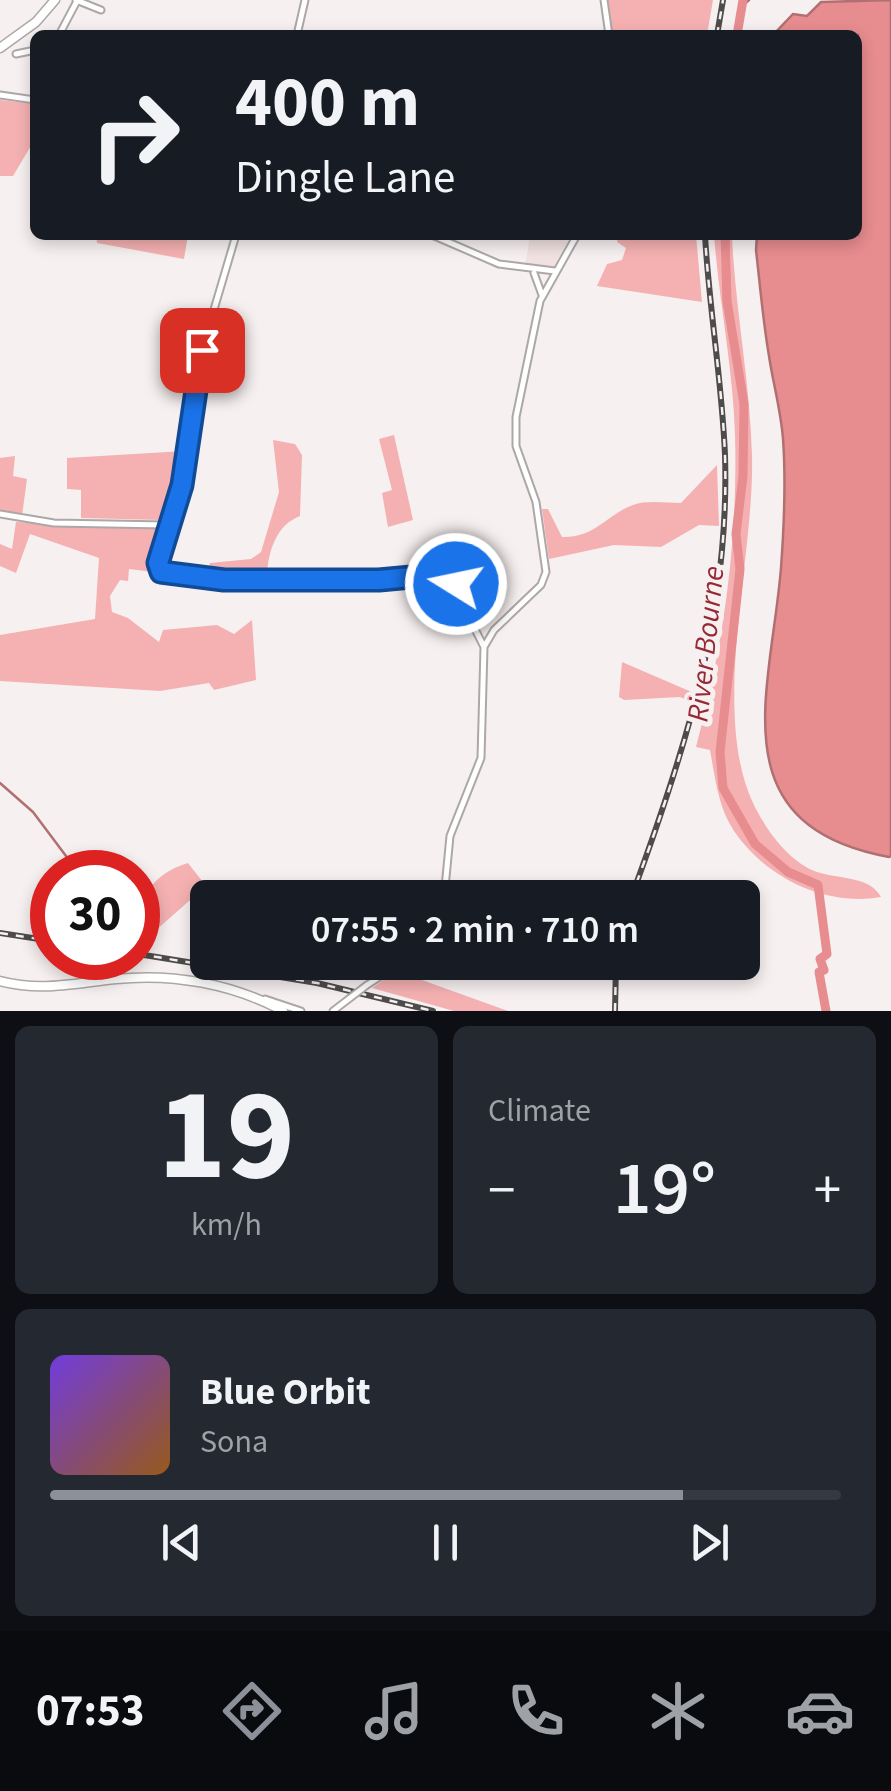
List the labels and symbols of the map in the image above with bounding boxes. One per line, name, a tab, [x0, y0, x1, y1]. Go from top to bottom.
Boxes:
pin	[160, 308, 245, 393]
position arrow	[404, 532, 508, 636]
water label: River Bourne	[676, 564, 736, 724]
speed limit sign: 30	[30, 850, 160, 980]

